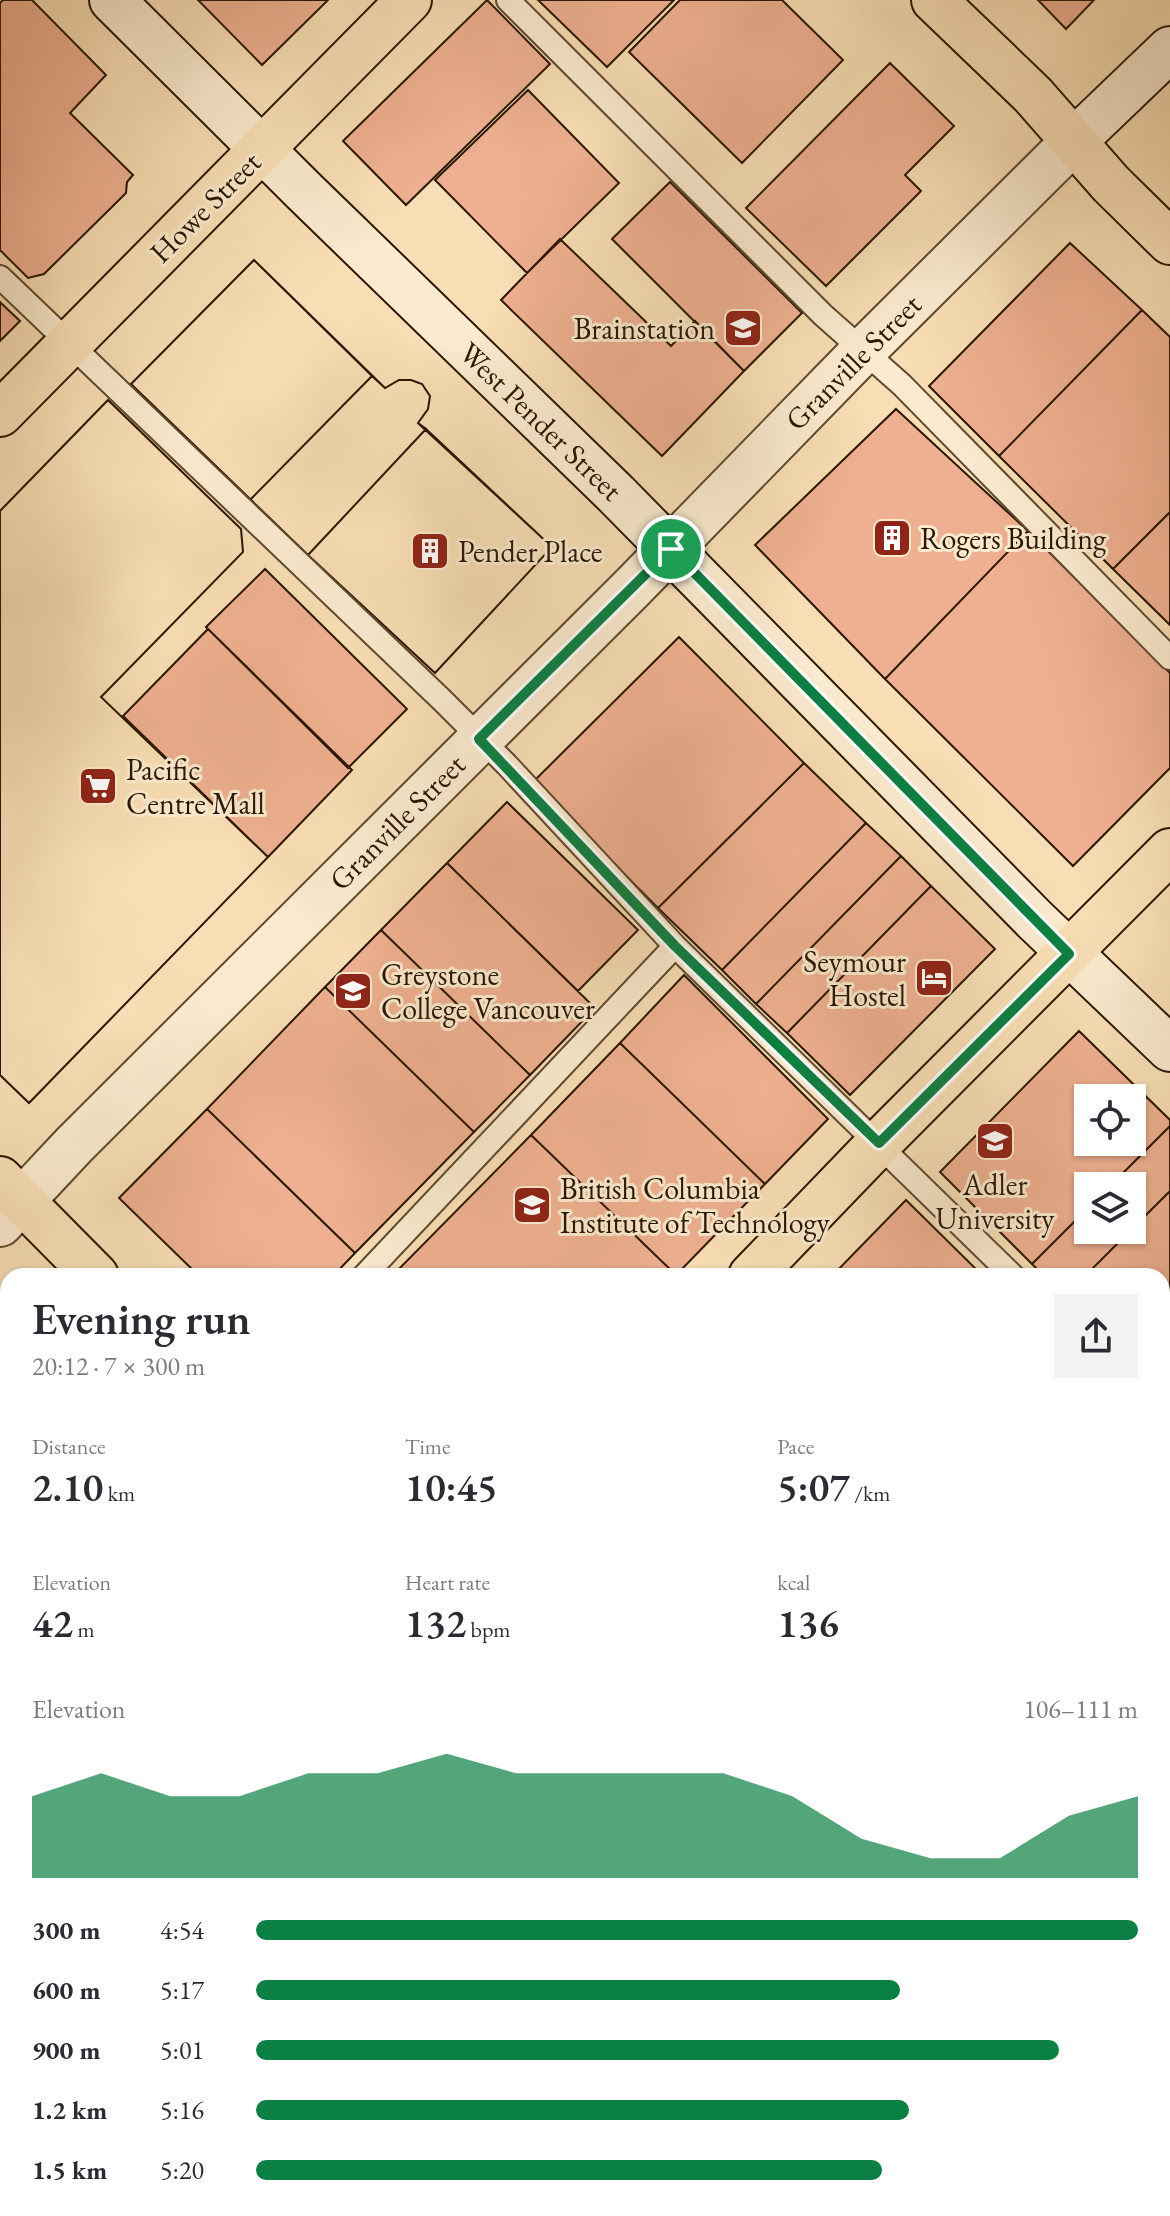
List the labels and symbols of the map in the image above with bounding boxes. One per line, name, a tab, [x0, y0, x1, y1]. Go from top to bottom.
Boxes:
street label: Howe Street	[141, 143, 269, 271]
street label: Granville Street	[776, 285, 930, 439]
school or university icon: Brainstation	[722, 307, 764, 349]
place label: Brainstation	[574, 309, 715, 348]
street label: West Pender Street	[451, 333, 631, 509]
pin	[637, 515, 705, 583]
building icon: Rogers Building	[871, 517, 913, 559]
place label: Rogers Building	[920, 519, 1107, 558]
building icon: Pender Place	[409, 530, 451, 572]
place label: Pender Place	[458, 532, 603, 571]
street label: Granville Street	[320, 745, 474, 899]
place label: Pacific Centre Mall	[126, 750, 265, 823]
supermarket icon: Pacific Centre Mall	[77, 765, 119, 807]
place label: Seymour Hostel	[803, 942, 906, 1015]
place label: Greystone College Vancouver	[381, 955, 595, 1028]
hotel icon: Seymour Hostel	[913, 957, 955, 999]
school or university icon: Greystone College Vancouver	[332, 970, 374, 1012]
school or university icon: Adler University	[974, 1120, 1016, 1162]
place label: Adler University	[935, 1165, 1055, 1238]
place label: British Columbia Institute of Technology	[560, 1169, 831, 1242]
school or university icon: British Columbia Institute of Technology	[511, 1184, 553, 1226]

